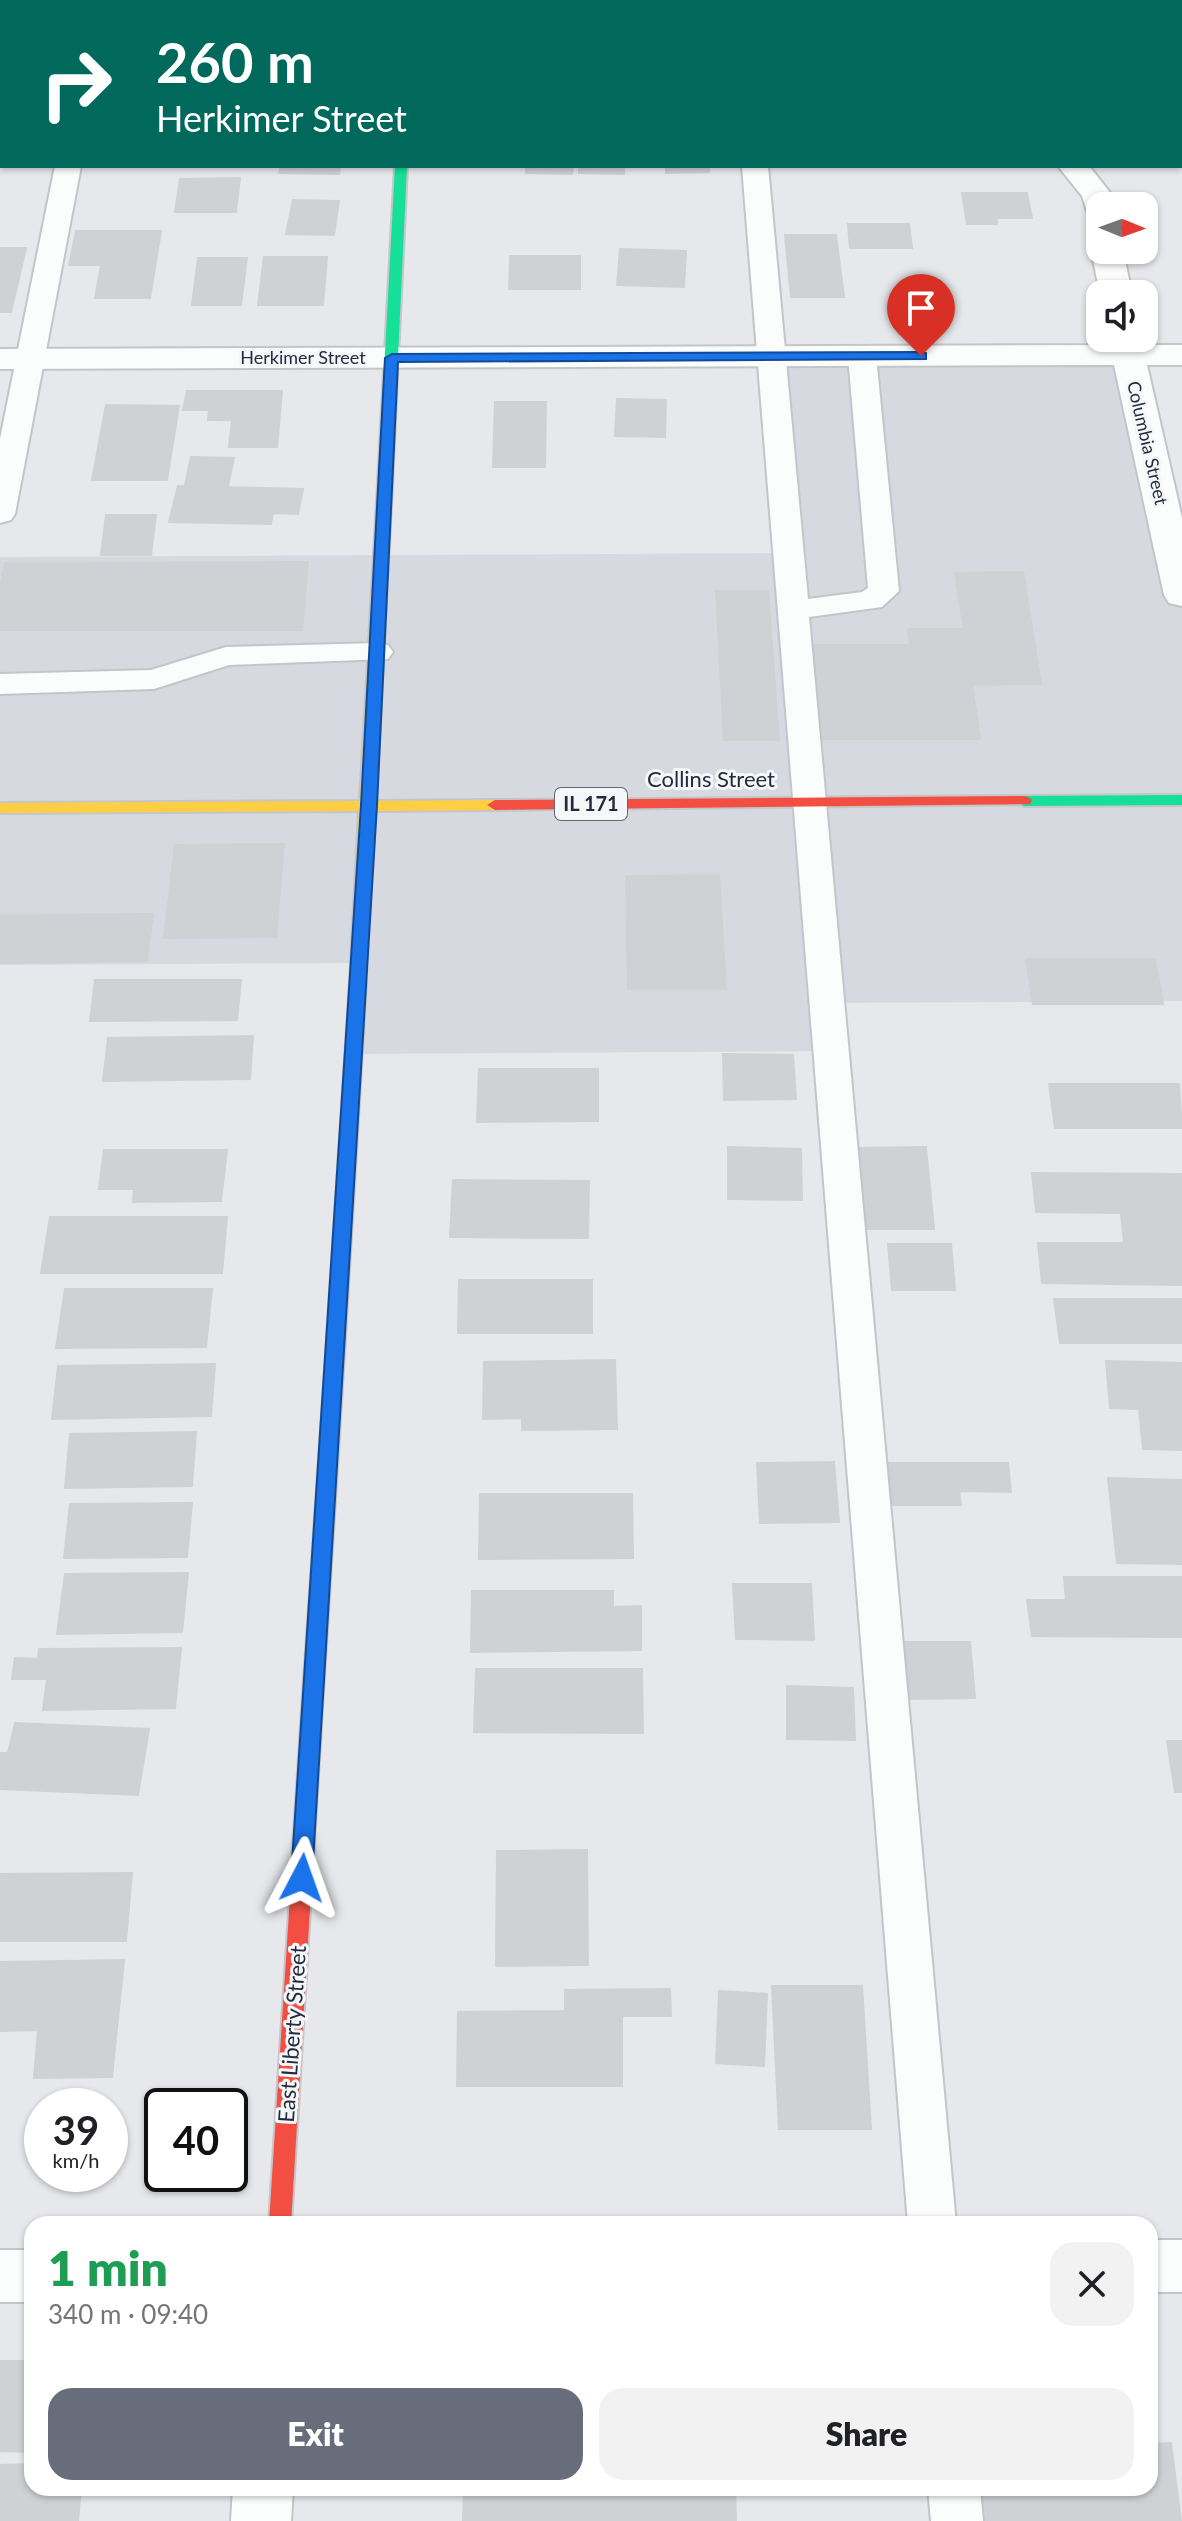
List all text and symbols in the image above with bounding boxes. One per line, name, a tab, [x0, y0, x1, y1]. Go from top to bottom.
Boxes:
text: 260 m	[156, 28, 314, 95]
icon: right	[24, 32, 128, 136]
text: Herkimer Street	[156, 96, 407, 140]
north arrow	[1086, 192, 1158, 264]
map controls	[1086, 192, 1158, 352]
pin	[887, 274, 955, 356]
button: sound	[1086, 280, 1158, 352]
icon: arrive	[899, 286, 943, 330]
street label: Herkimer Street	[240, 346, 366, 368]
street label: Columbia Street	[1123, 379, 1173, 507]
street label: Collins Street	[647, 765, 775, 792]
road number: IL 171	[555, 788, 627, 820]
position arrow	[260, 1836, 344, 1920]
street label: East Liberty Street	[272, 1944, 311, 2123]
speed limit sign: 40	[144, 2088, 248, 2192]
text: 39	[53, 2106, 99, 2154]
text: km/h	[53, 2148, 99, 2172]
text: 1 min	[48, 2239, 168, 2296]
button: close	[1050, 2242, 1134, 2326]
text: 340 m · 09:40	[48, 2298, 208, 2330]
button: Exit	[48, 2388, 583, 2480]
button: Share	[599, 2388, 1134, 2480]

